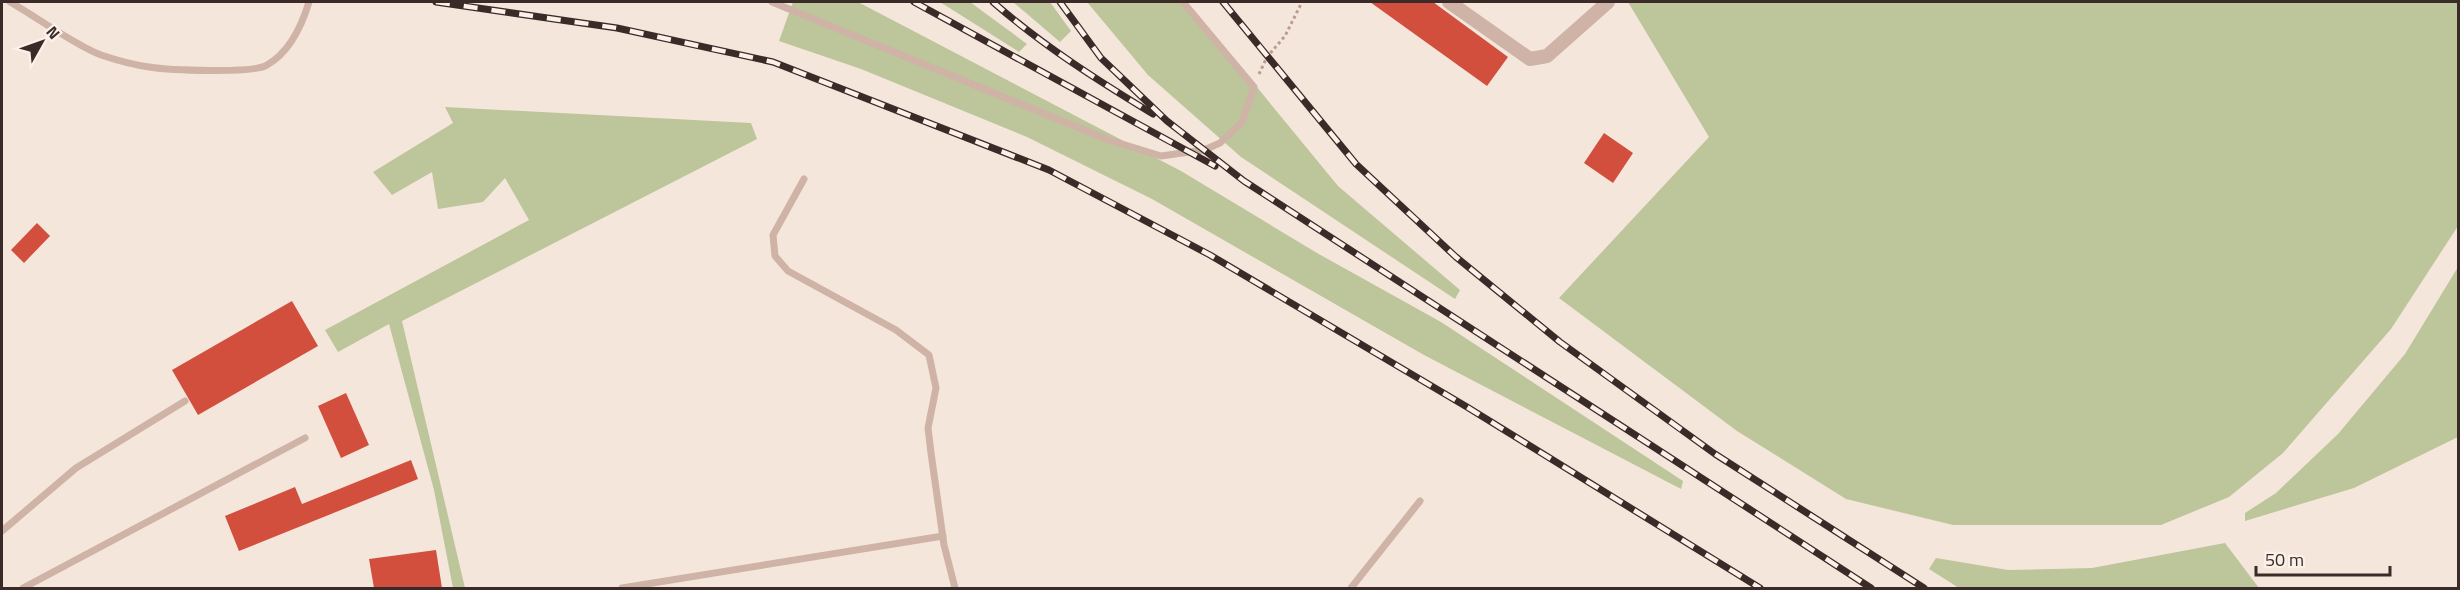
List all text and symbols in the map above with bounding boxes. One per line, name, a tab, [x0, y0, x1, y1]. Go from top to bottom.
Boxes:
north arrow	[12, 12, 72, 72]
text: N	[41, 20, 66, 44]
scale bar	[2256, 539, 2390, 577]
text: 50 m	[2265, 546, 2304, 573]

